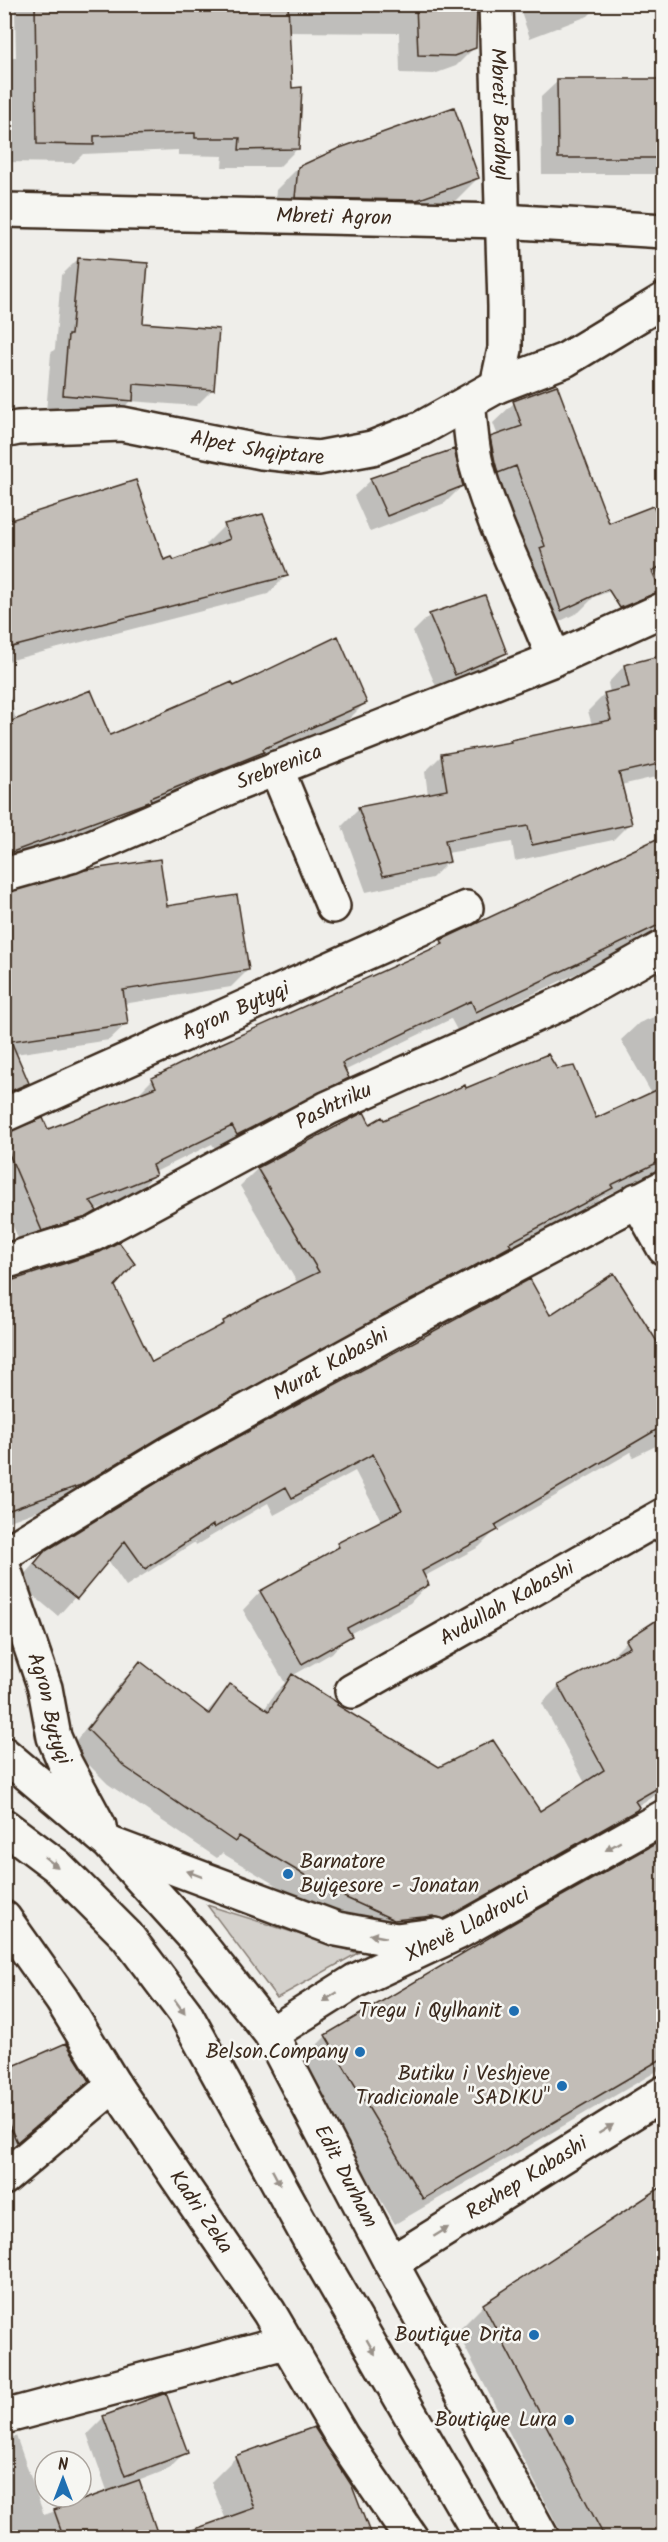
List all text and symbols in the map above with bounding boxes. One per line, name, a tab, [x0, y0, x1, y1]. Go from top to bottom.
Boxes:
street label: Mbreti Bardhyl	[481, 47, 518, 181]
street label: Mbreti Agron	[276, 199, 392, 235]
street label: Alpet Shqiptare	[187, 421, 328, 475]
street label: Srebrenica	[231, 735, 327, 799]
street label: Agron Bytyqi	[177, 972, 296, 1050]
street label: Pashtriku	[290, 1074, 377, 1139]
street label: Murat Kabashi	[267, 1319, 396, 1410]
street label: Avdullah Kabashi	[433, 1552, 582, 1655]
street label: Agron Bytyqi	[18, 1648, 81, 1771]
one-way arrow	[604, 1841, 621, 1851]
place label: Barnatore Bujqesore - Jonatan	[300, 1846, 479, 1903]
one-way arrow	[43, 1855, 59, 1868]
marker: Barnatore Bujqesore - Jonatan	[281, 1867, 295, 1881]
one-way arrow	[185, 1869, 203, 1879]
street label: Xhevë Lladrovci	[400, 1878, 537, 1972]
one-way arrow	[369, 1932, 388, 1941]
one-way arrow	[322, 1992, 338, 2003]
place label: Tregu i Qylhanit	[359, 1995, 503, 2028]
one-way arrow	[174, 1998, 186, 2014]
marker: Tregu i Qylhanit	[507, 2004, 521, 2018]
place label: Belson.Company	[206, 2036, 348, 2069]
marker: Belson.Company	[353, 2045, 367, 2059]
place label: Butiku i Veshjeve Tradicionale "SADIKU"	[356, 2058, 551, 2115]
marker: Butiku i Veshjeve Tradicionale "SADIKU"	[555, 2079, 569, 2093]
street label: Edit Durham	[305, 2119, 386, 2234]
one-way arrow	[598, 2124, 614, 2135]
street label: Rexhep Kabashi	[459, 2127, 595, 2229]
street label: Kadri Zeka	[160, 2163, 241, 2261]
one-way arrow	[271, 2169, 281, 2186]
one-way arrow	[433, 2227, 449, 2238]
place label: Boutique Drita	[394, 2319, 522, 2352]
marker: Boutique Drita	[527, 2328, 541, 2342]
one-way arrow	[366, 2339, 376, 2356]
place label: Boutique Lura	[435, 2404, 557, 2437]
marker: Boutique Lura	[562, 2413, 576, 2427]
north arrow	[33, 2449, 93, 2509]
text: N	[58, 2453, 68, 2478]

